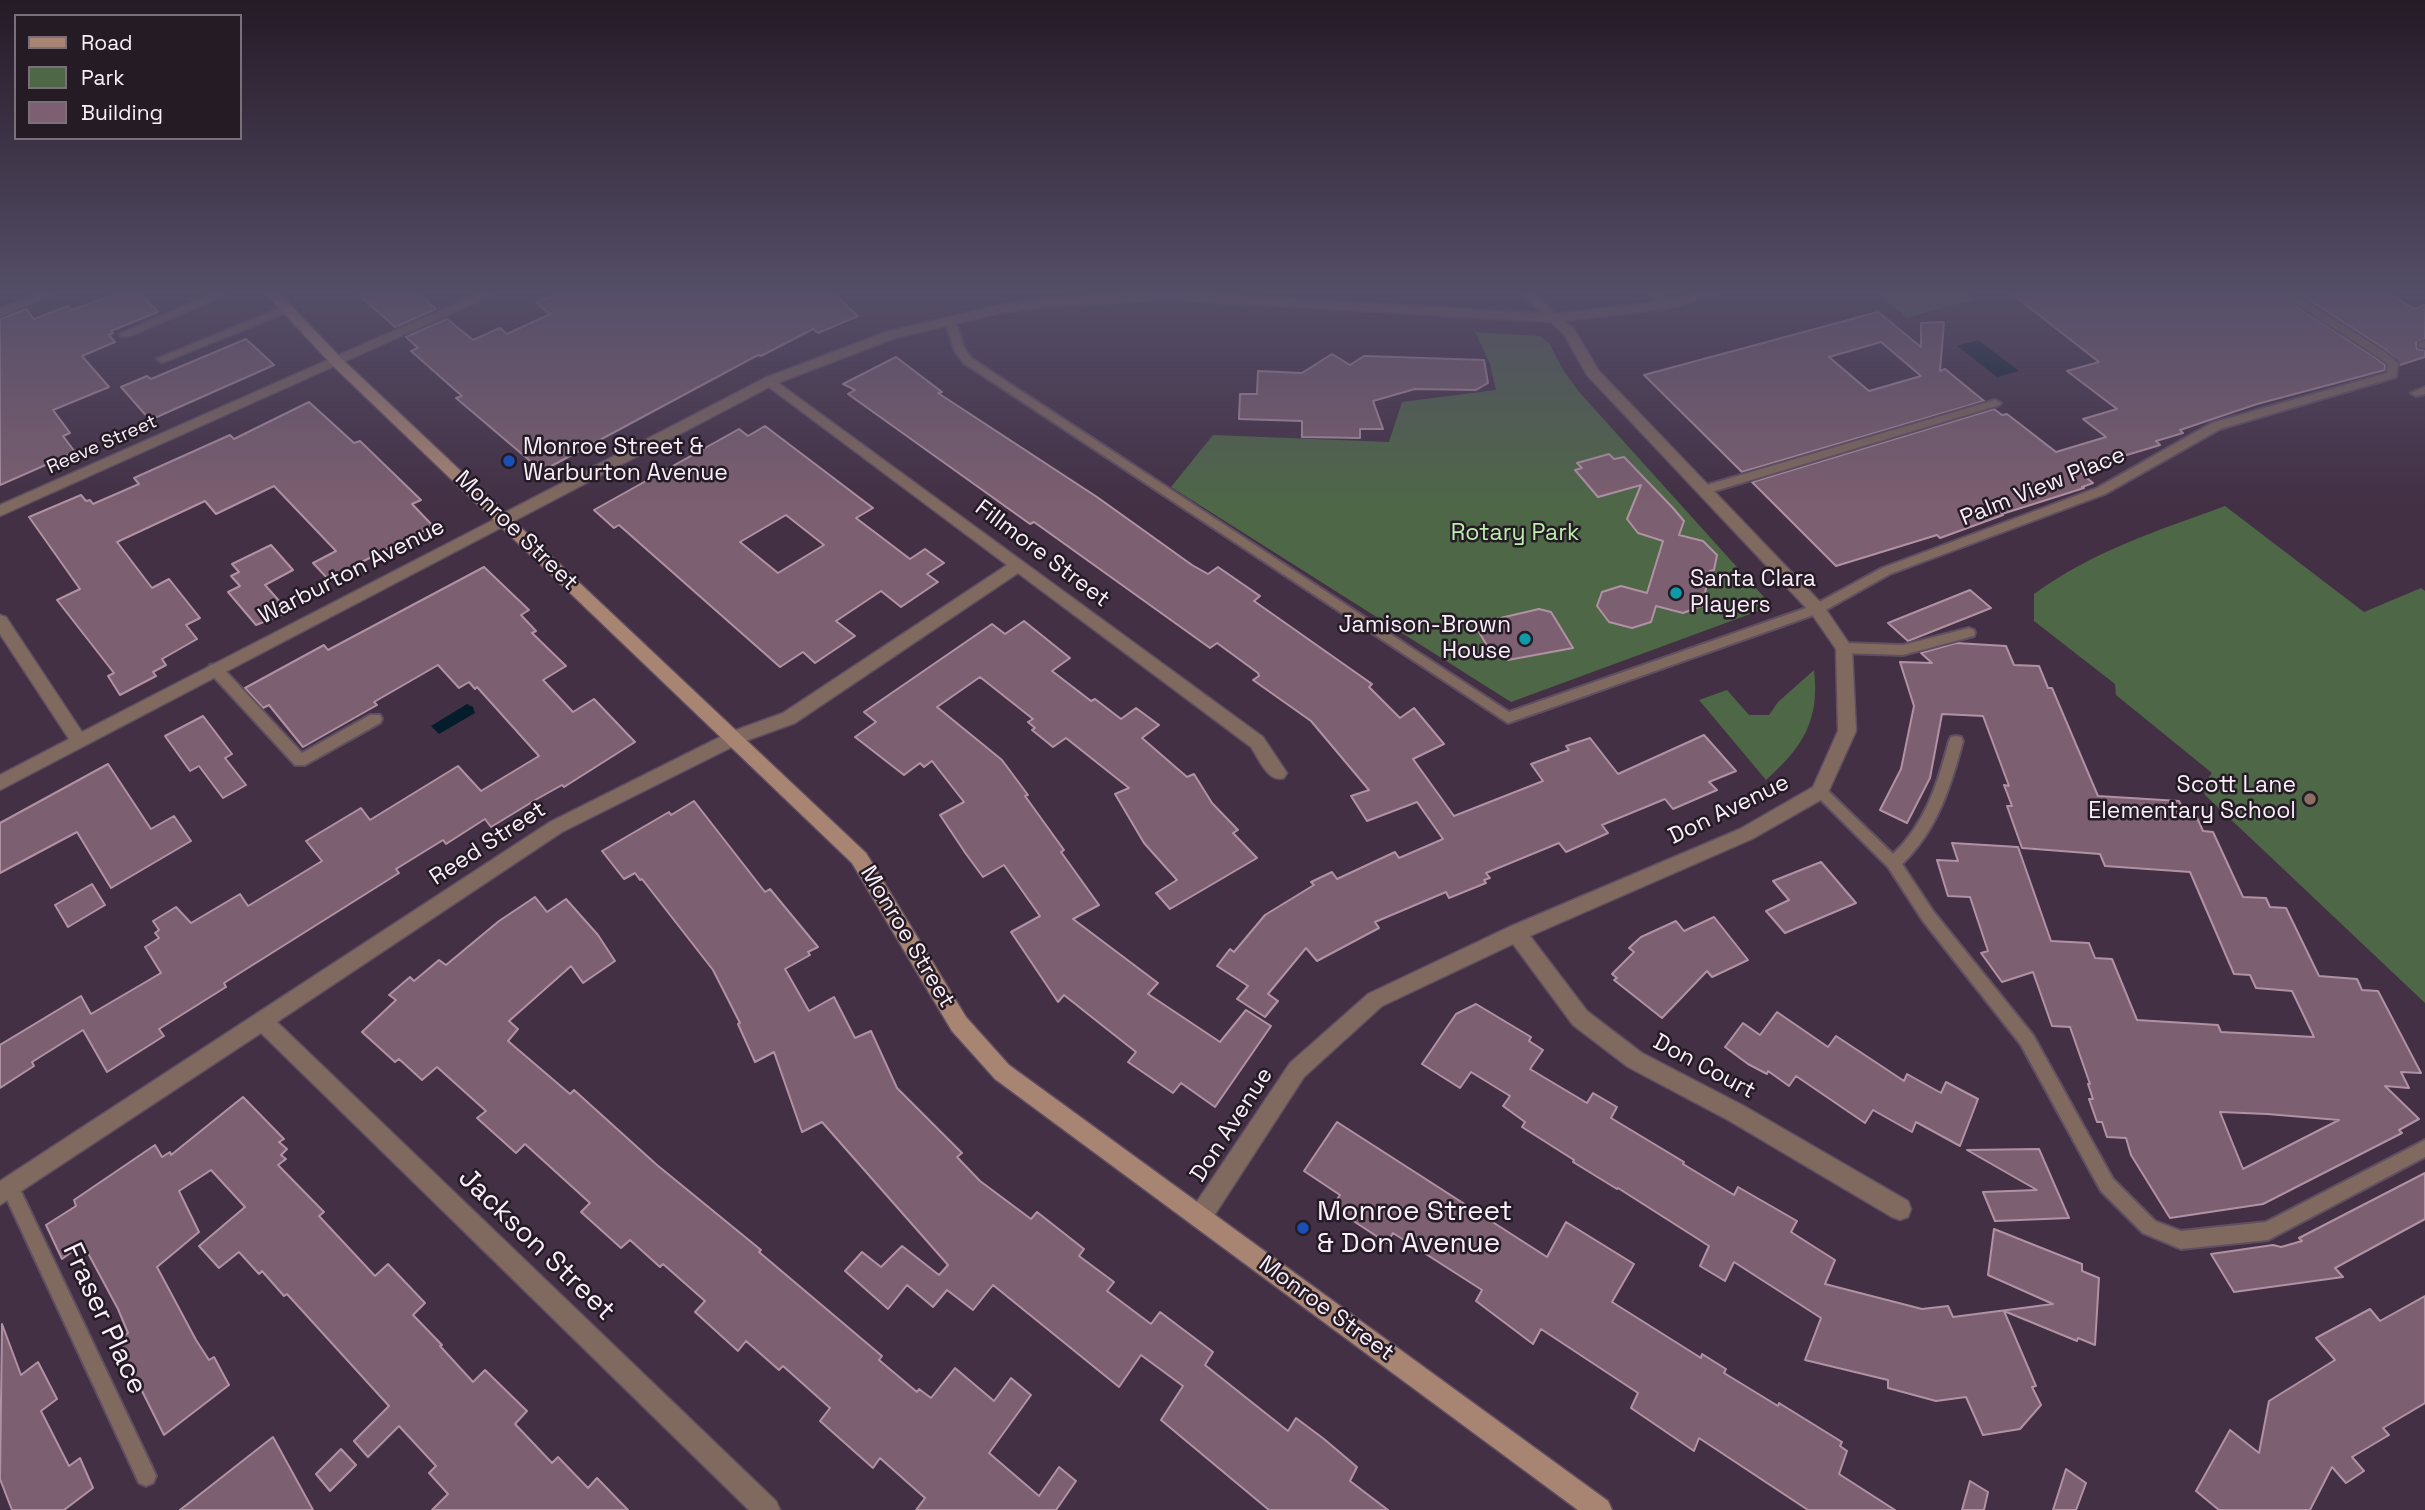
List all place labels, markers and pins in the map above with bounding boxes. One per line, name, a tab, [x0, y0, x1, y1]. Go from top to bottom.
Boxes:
place label: Monroe Street & Warburton Avenue	[523, 434, 728, 488]
marker: Monroe Street & Warburton Avenue	[501, 453, 517, 469]
place label: Santa Clara Players	[1690, 566, 1816, 620]
marker: Santa Clara Players	[1668, 585, 1684, 601]
place label: Jamison-Brown House	[1338, 612, 1511, 666]
marker: Jamison-Brown House	[1517, 631, 1533, 647]
place label: Scott Lane Elementary School	[2088, 772, 2296, 826]
marker: Scott Lane Elementary School	[2302, 791, 2318, 807]
place label: Monroe Street & Don Avenue	[1317, 1195, 1512, 1261]
marker: Monroe Street & Don Avenue	[1295, 1220, 1311, 1236]

